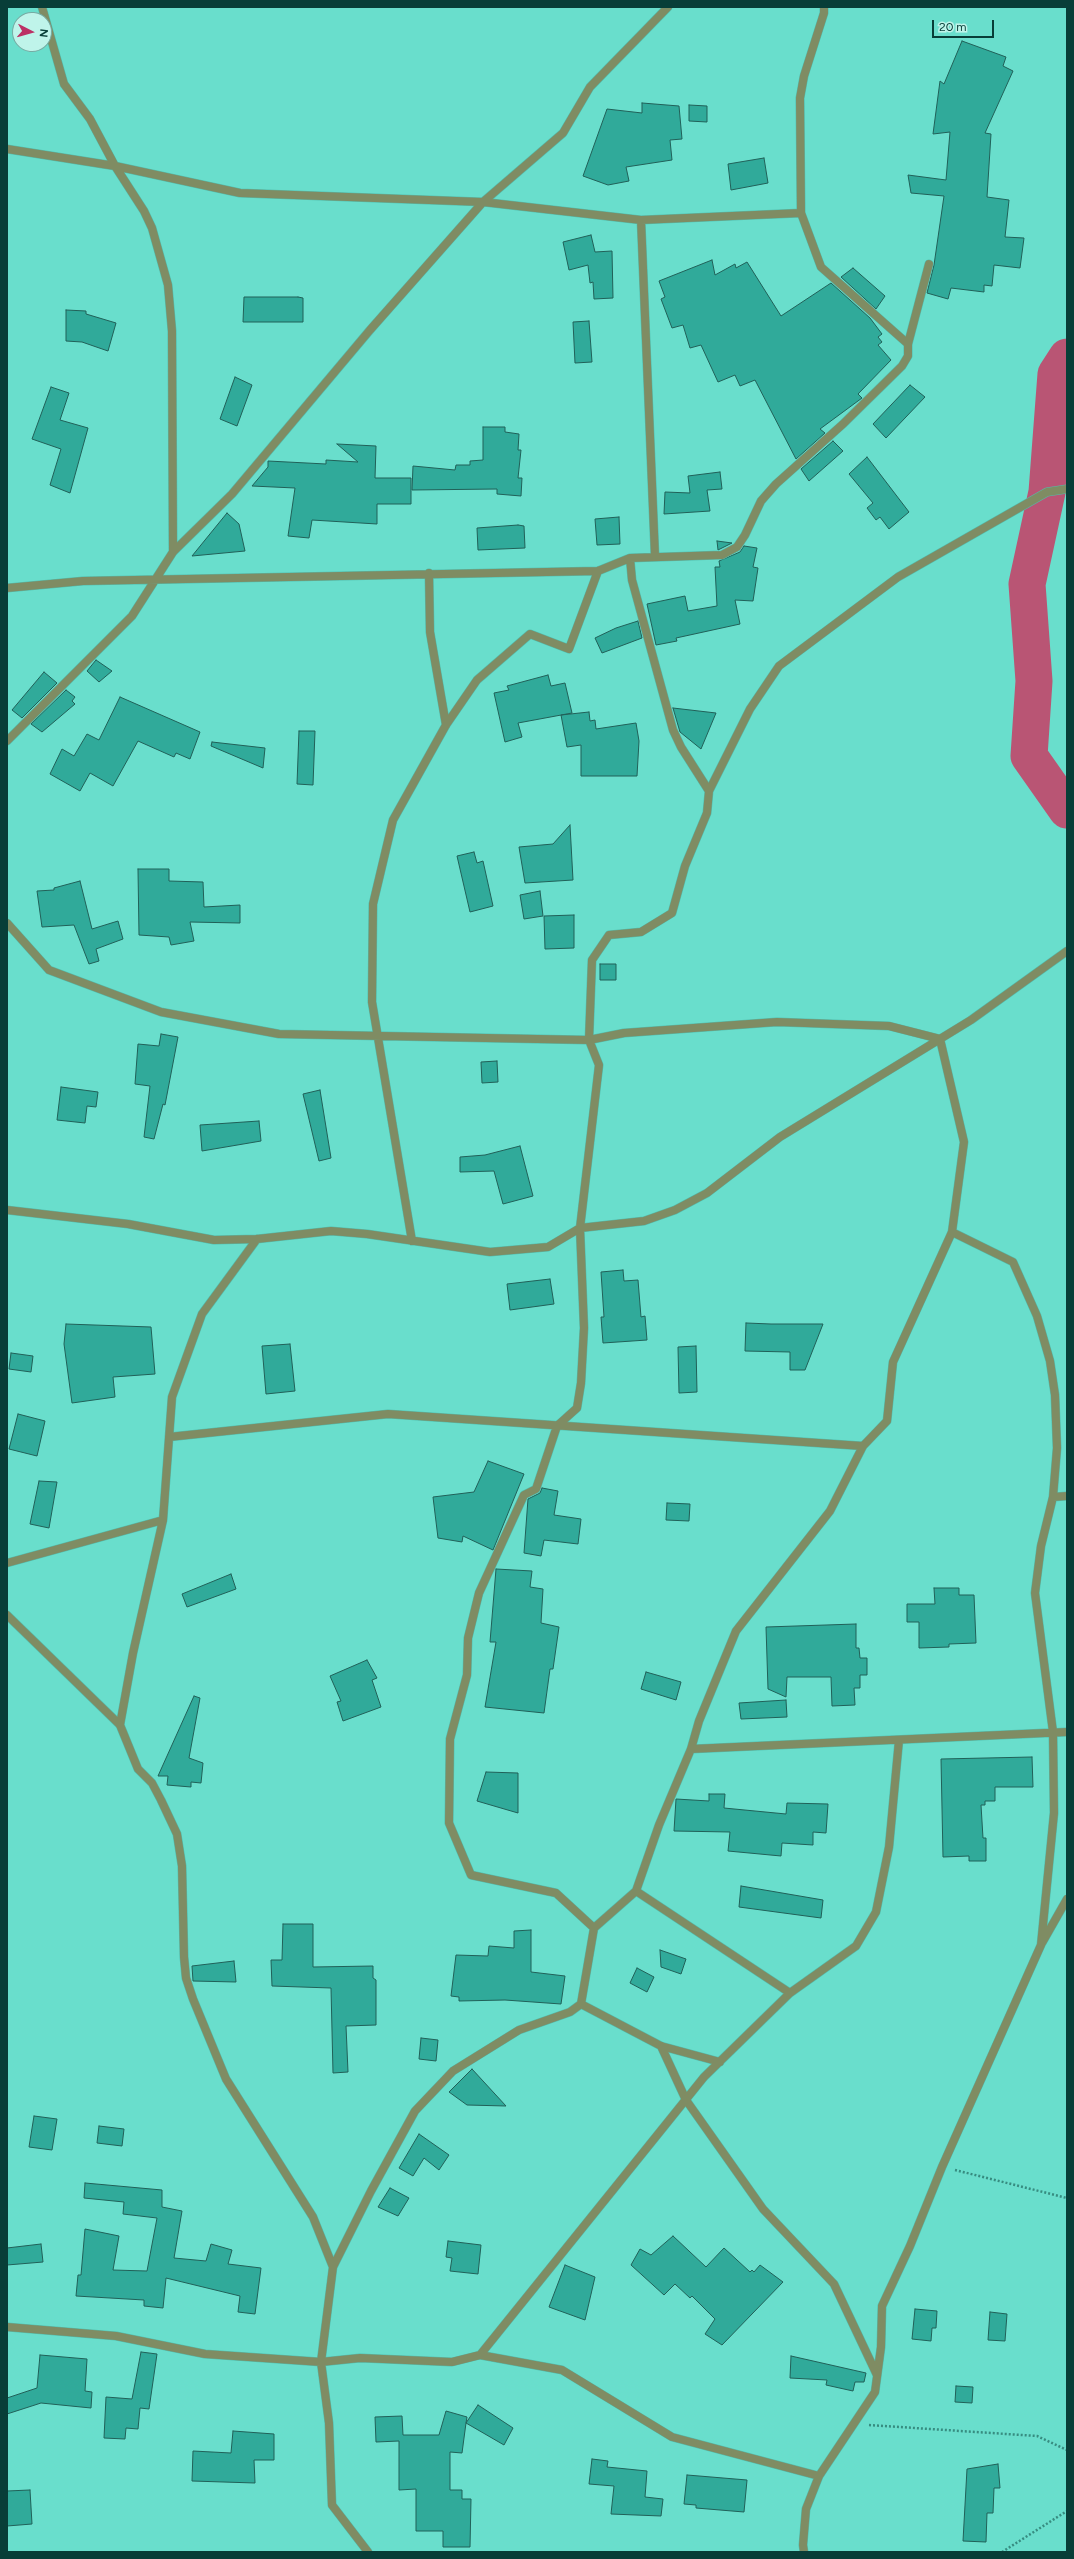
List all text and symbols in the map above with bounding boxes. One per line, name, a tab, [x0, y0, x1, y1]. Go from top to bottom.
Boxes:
north arrow	[12, 12, 52, 52]
scale bar	[934, 12, 996, 38]
text: 20 m	[939, 20, 967, 34]
text: N	[37, 28, 50, 38]

